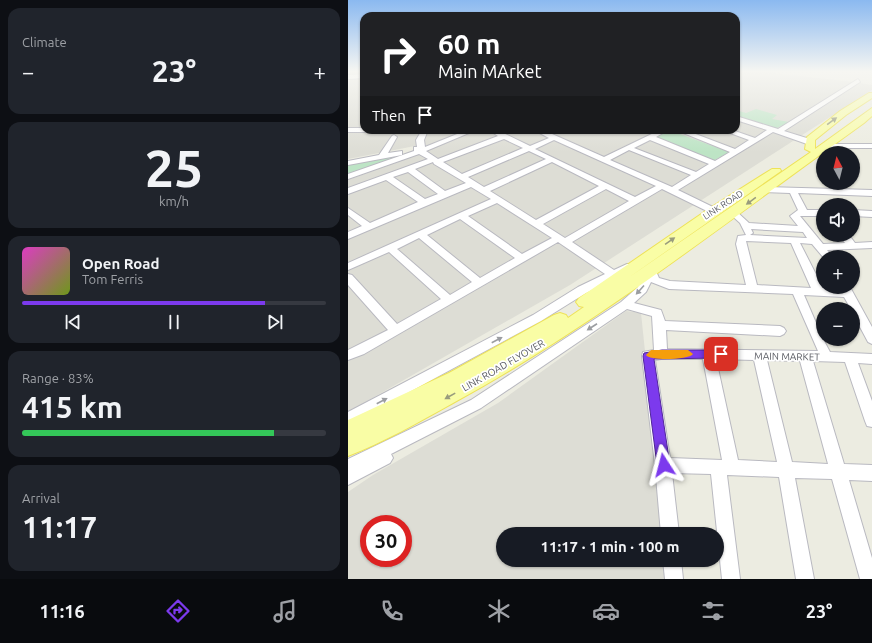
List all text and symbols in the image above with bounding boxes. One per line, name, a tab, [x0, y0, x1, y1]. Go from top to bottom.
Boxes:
icon: right	[372, 28, 424, 80]
text: 60 m	[438, 28, 500, 59]
text: Climate	[22, 35, 67, 49]
text: 23°	[152, 54, 196, 88]
text: −	[22, 59, 34, 84]
text: +	[314, 59, 326, 84]
text: Main MArket	[438, 61, 542, 81]
icon: arrive	[414, 104, 436, 126]
text: Then	[372, 107, 406, 124]
one-way arrow	[827, 117, 837, 125]
text: 25	[145, 139, 203, 197]
north arrow	[816, 146, 860, 190]
map controls	[816, 146, 860, 346]
street label: LINK ROAD	[701, 188, 745, 222]
text: km/h	[159, 194, 189, 208]
one-way arrow	[745, 197, 756, 205]
button: sound	[816, 198, 860, 242]
one-way arrow	[665, 237, 676, 245]
button: +	[816, 250, 860, 294]
text: Open Road	[82, 255, 159, 272]
text: Tom Ferris	[82, 272, 143, 286]
one-way arrow	[636, 285, 645, 295]
button: −	[816, 302, 860, 346]
icon: previous	[62, 311, 84, 333]
icon: pause	[163, 311, 185, 333]
icon: next	[264, 311, 286, 333]
one-way arrow	[587, 323, 598, 331]
one-way arrow	[491, 336, 503, 343]
street label: LINK ROAD FLYOVER	[460, 337, 547, 394]
pin	[704, 337, 738, 371]
icon: arrive	[710, 343, 732, 365]
street label: MAIN MARKET	[754, 350, 820, 363]
text: Range · 83%	[22, 371, 94, 385]
text: 415 km	[22, 390, 123, 424]
one-way arrow	[444, 392, 456, 399]
one-way arrow	[377, 397, 388, 404]
position arrow	[643, 444, 685, 486]
text: Arrival	[22, 491, 60, 505]
text: 11:17	[22, 510, 97, 544]
speed limit sign: 30	[360, 515, 412, 567]
text: 11:17 · 1 min · 100 m	[541, 538, 679, 555]
icon: directions	[164, 597, 192, 625]
icon: music	[271, 597, 299, 625]
icon: phone	[378, 597, 406, 625]
icon: climate	[485, 597, 513, 625]
icon: car	[592, 597, 620, 625]
icon: filters	[699, 597, 727, 625]
text: 11:16	[40, 601, 85, 621]
text: 23°	[806, 601, 832, 621]

